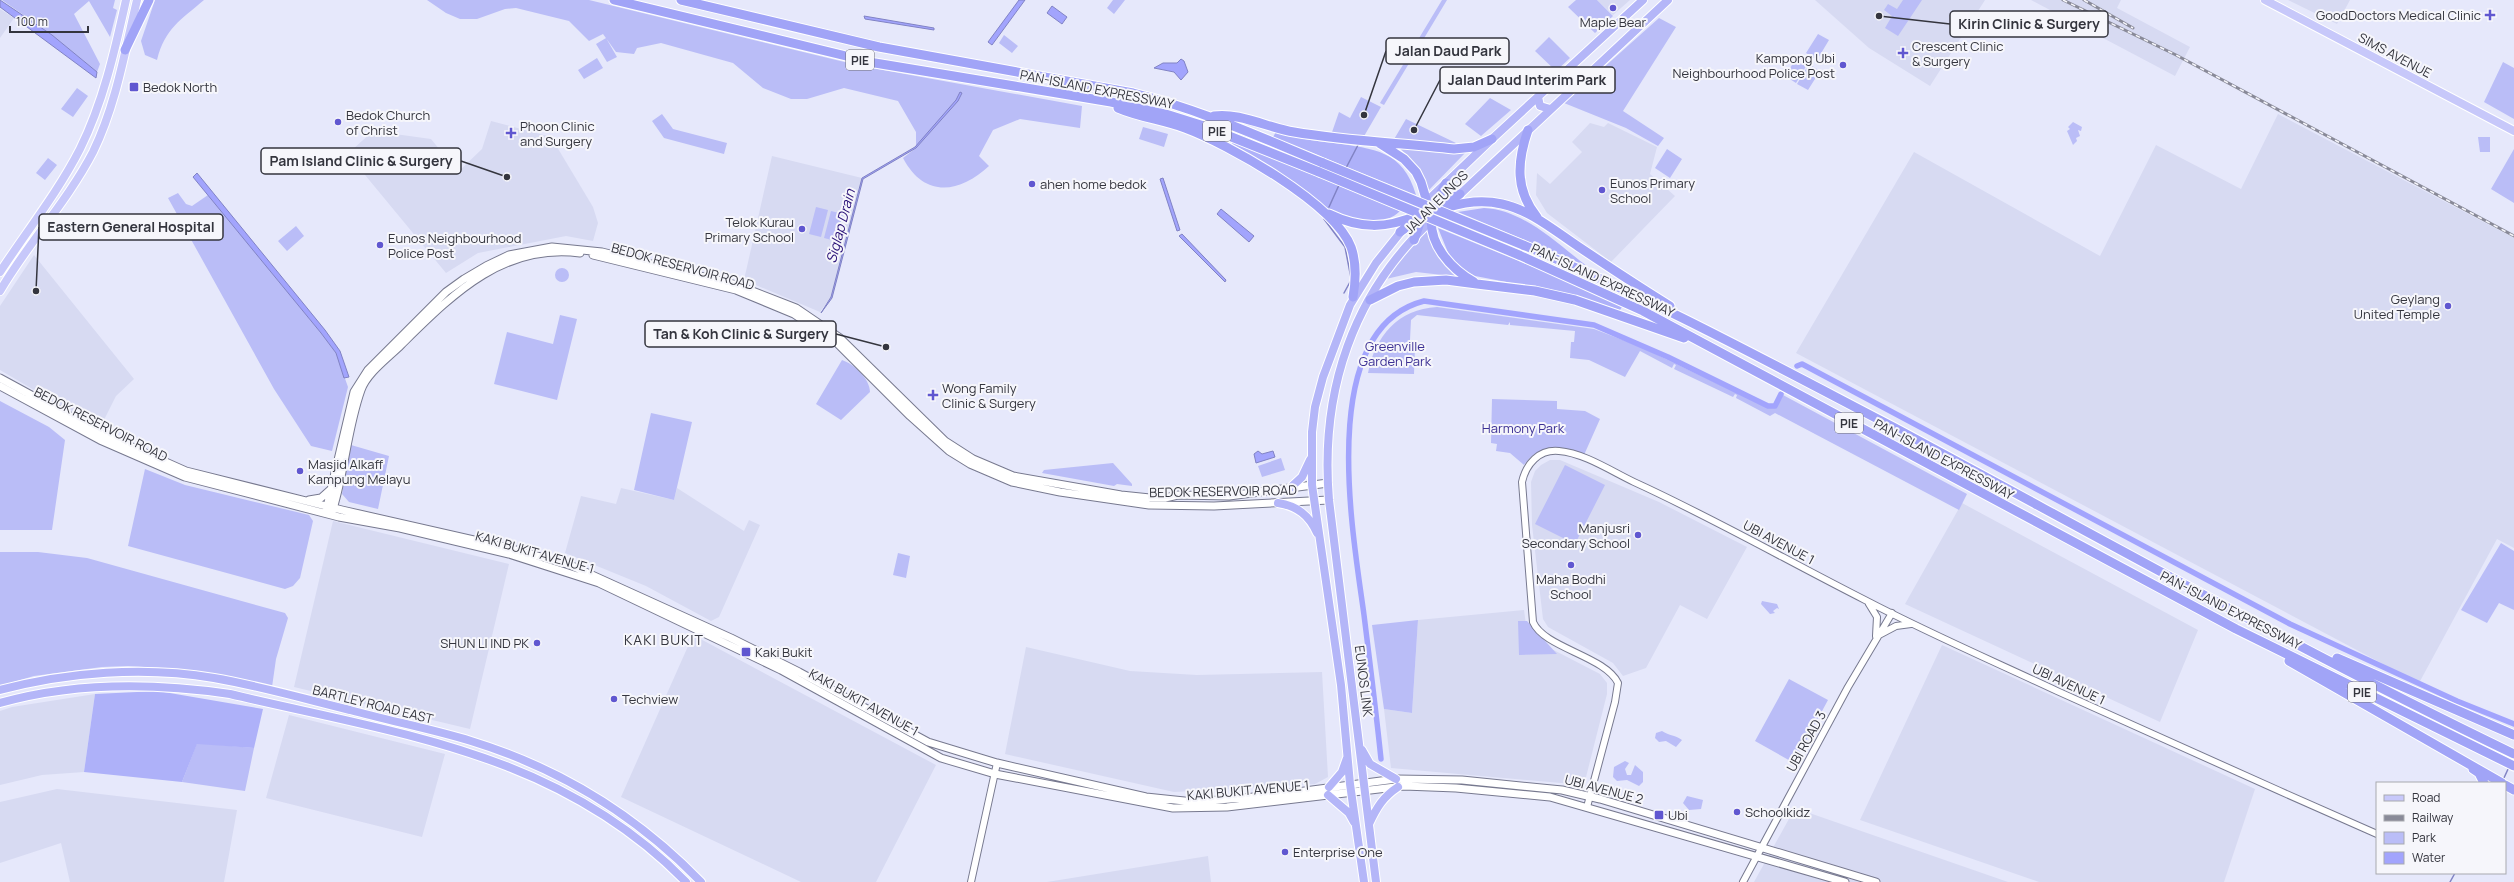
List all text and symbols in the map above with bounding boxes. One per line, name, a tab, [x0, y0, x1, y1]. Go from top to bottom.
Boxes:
marker: Maple Bear	[1608, 3, 1618, 13]
place label: GoodDoctors Medical Clinic	[2316, 6, 2481, 24]
scale bar	[10, 8, 88, 34]
marker: GoodDoctors Medical Clinic	[2484, 9, 2496, 21]
callout: Kirin Clinic & Surgery	[1950, 11, 2108, 37]
text: 100 m	[16, 13, 48, 30]
place label: Maple Bear	[1580, 13, 1647, 31]
text: Kirin Clinic & Surgery	[1958, 14, 2100, 33]
street label: SIMS AVENUE	[2355, 28, 2435, 82]
place label: Crescent Clinic & Surgery	[1912, 37, 2004, 70]
callout: Jalan Daud Park	[1386, 38, 1509, 64]
text: Jalan Daud Park	[1395, 41, 1502, 60]
marker: Crescent Clinic & Surgery	[1897, 47, 1909, 59]
place label: Kampong Ubi Neighbourhood Police Post	[1673, 49, 1835, 82]
road number: PIE	[846, 50, 874, 70]
marker: Kampong Ubi Neighbourhood Police Post	[1838, 60, 1848, 70]
street label: PAN-ISLAND EXPRESSWAY	[1019, 65, 1176, 113]
callout: Jalan Daud Interim Park	[1440, 67, 1615, 93]
text: Jalan Daud Interim Park	[1448, 70, 1607, 89]
place label: Bedok North	[143, 78, 217, 96]
marker: Bedok North	[128, 81, 140, 93]
place label: Bedok Church of Christ	[346, 106, 430, 139]
marker: Bedok Church of Christ	[333, 117, 343, 127]
place label: Phoon Clinic and Surgery	[520, 117, 595, 150]
road number: PIE	[1203, 121, 1231, 141]
marker: Phoon Clinic and Surgery	[505, 127, 517, 139]
callout: Pam Island Clinic & Surgery	[261, 148, 461, 174]
text: Pam Island Clinic & Surgery	[269, 151, 453, 170]
street label: JALAN EUNOS	[1400, 166, 1472, 238]
place label: Eunos Primary School	[1610, 174, 1695, 207]
place label: ahen home bedok	[1040, 175, 1147, 193]
marker: ahen home bedok	[1027, 179, 1037, 189]
marker: Eunos Primary School	[1597, 185, 1607, 195]
water label: Siglap Drain	[821, 186, 859, 265]
place label: Telok Kurau Primary School	[705, 213, 794, 246]
callout: Eastern General Hospital	[39, 214, 223, 240]
text: Eastern General Hospital	[47, 217, 215, 236]
marker: Telok Kurau Primary School	[797, 224, 807, 234]
place label: Eunos Neighbourhood Police Post	[388, 229, 521, 262]
street label: BEDOK RESERVOIR ROAD	[609, 238, 757, 294]
street label: PAN-ISLAND EXPRESSWAY	[1528, 239, 1678, 321]
marker: Eunos Neighbourhood Police Post	[375, 240, 385, 250]
place label: Geylang United Temple	[2354, 290, 2440, 323]
marker: Geylang United Temple	[2443, 301, 2453, 311]
callout: Tan & Koh Clinic & Surgery	[645, 321, 836, 347]
text: Tan & Koh Clinic & Surgery	[653, 324, 829, 343]
park label: Greenville Garden Park	[1359, 337, 1432, 370]
place label: Wong Family Clinic & Surgery	[942, 379, 1036, 412]
street label: BEDOK RESERVOIR ROAD	[31, 382, 171, 466]
marker: Wong Family Clinic & Surgery	[927, 389, 939, 401]
road number: PIE	[1835, 413, 1863, 433]
street label: PAN-ISLAND EXPRESSWAY	[1871, 414, 2018, 504]
park label: Harmony Park	[1482, 419, 1565, 437]
place label: Masjid Alkaff Kampung Melayu	[308, 455, 410, 488]
marker: Masjid Alkaff Kampung Melayu	[295, 466, 305, 476]
street label: BEDOK RESERVOIR ROAD	[1149, 481, 1297, 501]
street label: UBI AVENUE 1	[1740, 516, 1818, 568]
place label: Manjusri Secondary School	[1522, 519, 1630, 552]
street label: KAKI BUKIT AVENUE 1	[473, 526, 597, 578]
marker: Manjusri Secondary School	[1633, 530, 1643, 540]
marker: Maha Bodhi School	[1566, 560, 1576, 570]
street label: PAN-ISLAND EXPRESSWAY	[2157, 567, 2305, 654]
place label: Maha Bodhi School	[1536, 570, 1606, 603]
district label: KAKI BUKIT	[624, 630, 704, 649]
place label: SHUN LI IND PK	[440, 634, 529, 652]
marker: SHUN LI IND PK	[532, 638, 542, 648]
place label: Kaki Bukit	[755, 643, 812, 661]
street label: EUNOS LINK	[1351, 644, 1377, 718]
marker: Kaki Bukit	[740, 646, 752, 658]
street label: UBI AVENUE 1	[2030, 659, 2108, 709]
street label: KAKI BUKIT AVENUE 1	[806, 664, 922, 740]
street label: BARTLEY ROAD EAST	[311, 680, 435, 728]
road number: PIE	[2348, 682, 2376, 702]
place label: Techview	[622, 690, 678, 708]
marker: Techview	[609, 694, 619, 704]
street label: UBI ROAD 3	[1782, 707, 1830, 775]
street label: UBI AVENUE 2	[1563, 770, 1645, 808]
street label: KAKI BUKIT AVENUE 1	[1186, 776, 1310, 804]
legend	[2376, 782, 2506, 874]
text: Road	[2412, 789, 2440, 806]
place label: Schoolkidz	[1745, 803, 1811, 821]
place label: Ubi	[1668, 806, 1688, 824]
marker: Schoolkidz	[1732, 807, 1742, 817]
marker: Ubi	[1653, 809, 1665, 821]
text: Railway	[2412, 809, 2454, 826]
text: Park	[2412, 829, 2437, 846]
place label: Enterprise One	[1293, 843, 1383, 861]
marker: Enterprise One	[1280, 847, 1290, 857]
text: Water	[2412, 849, 2446, 866]

